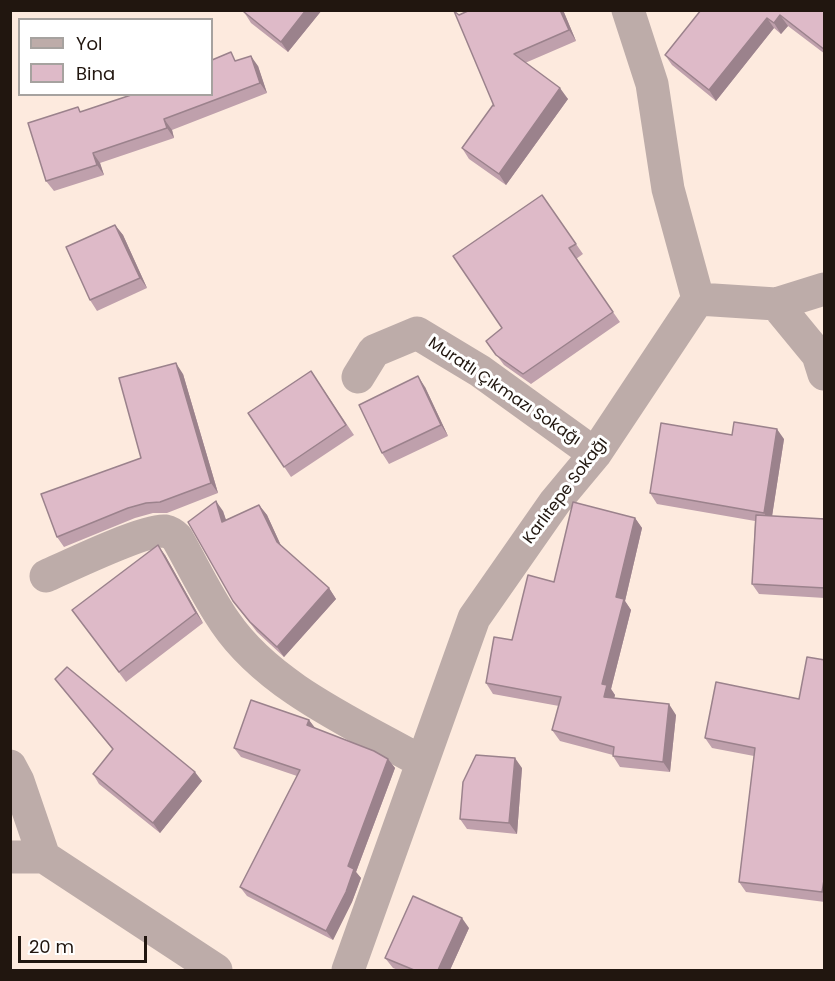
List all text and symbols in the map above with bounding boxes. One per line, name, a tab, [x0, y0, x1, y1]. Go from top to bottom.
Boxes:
legend	[18, 18, 213, 96]
text: Yol	[76, 31, 102, 56]
text: Bina	[76, 61, 115, 86]
street label: Muratlı Çıkmazı Sokağı	[424, 334, 584, 450]
street label: Karlıtepe Sokağı	[520, 434, 612, 548]
scale bar	[21, 924, 150, 962]
text: 20 m	[29, 934, 74, 959]

